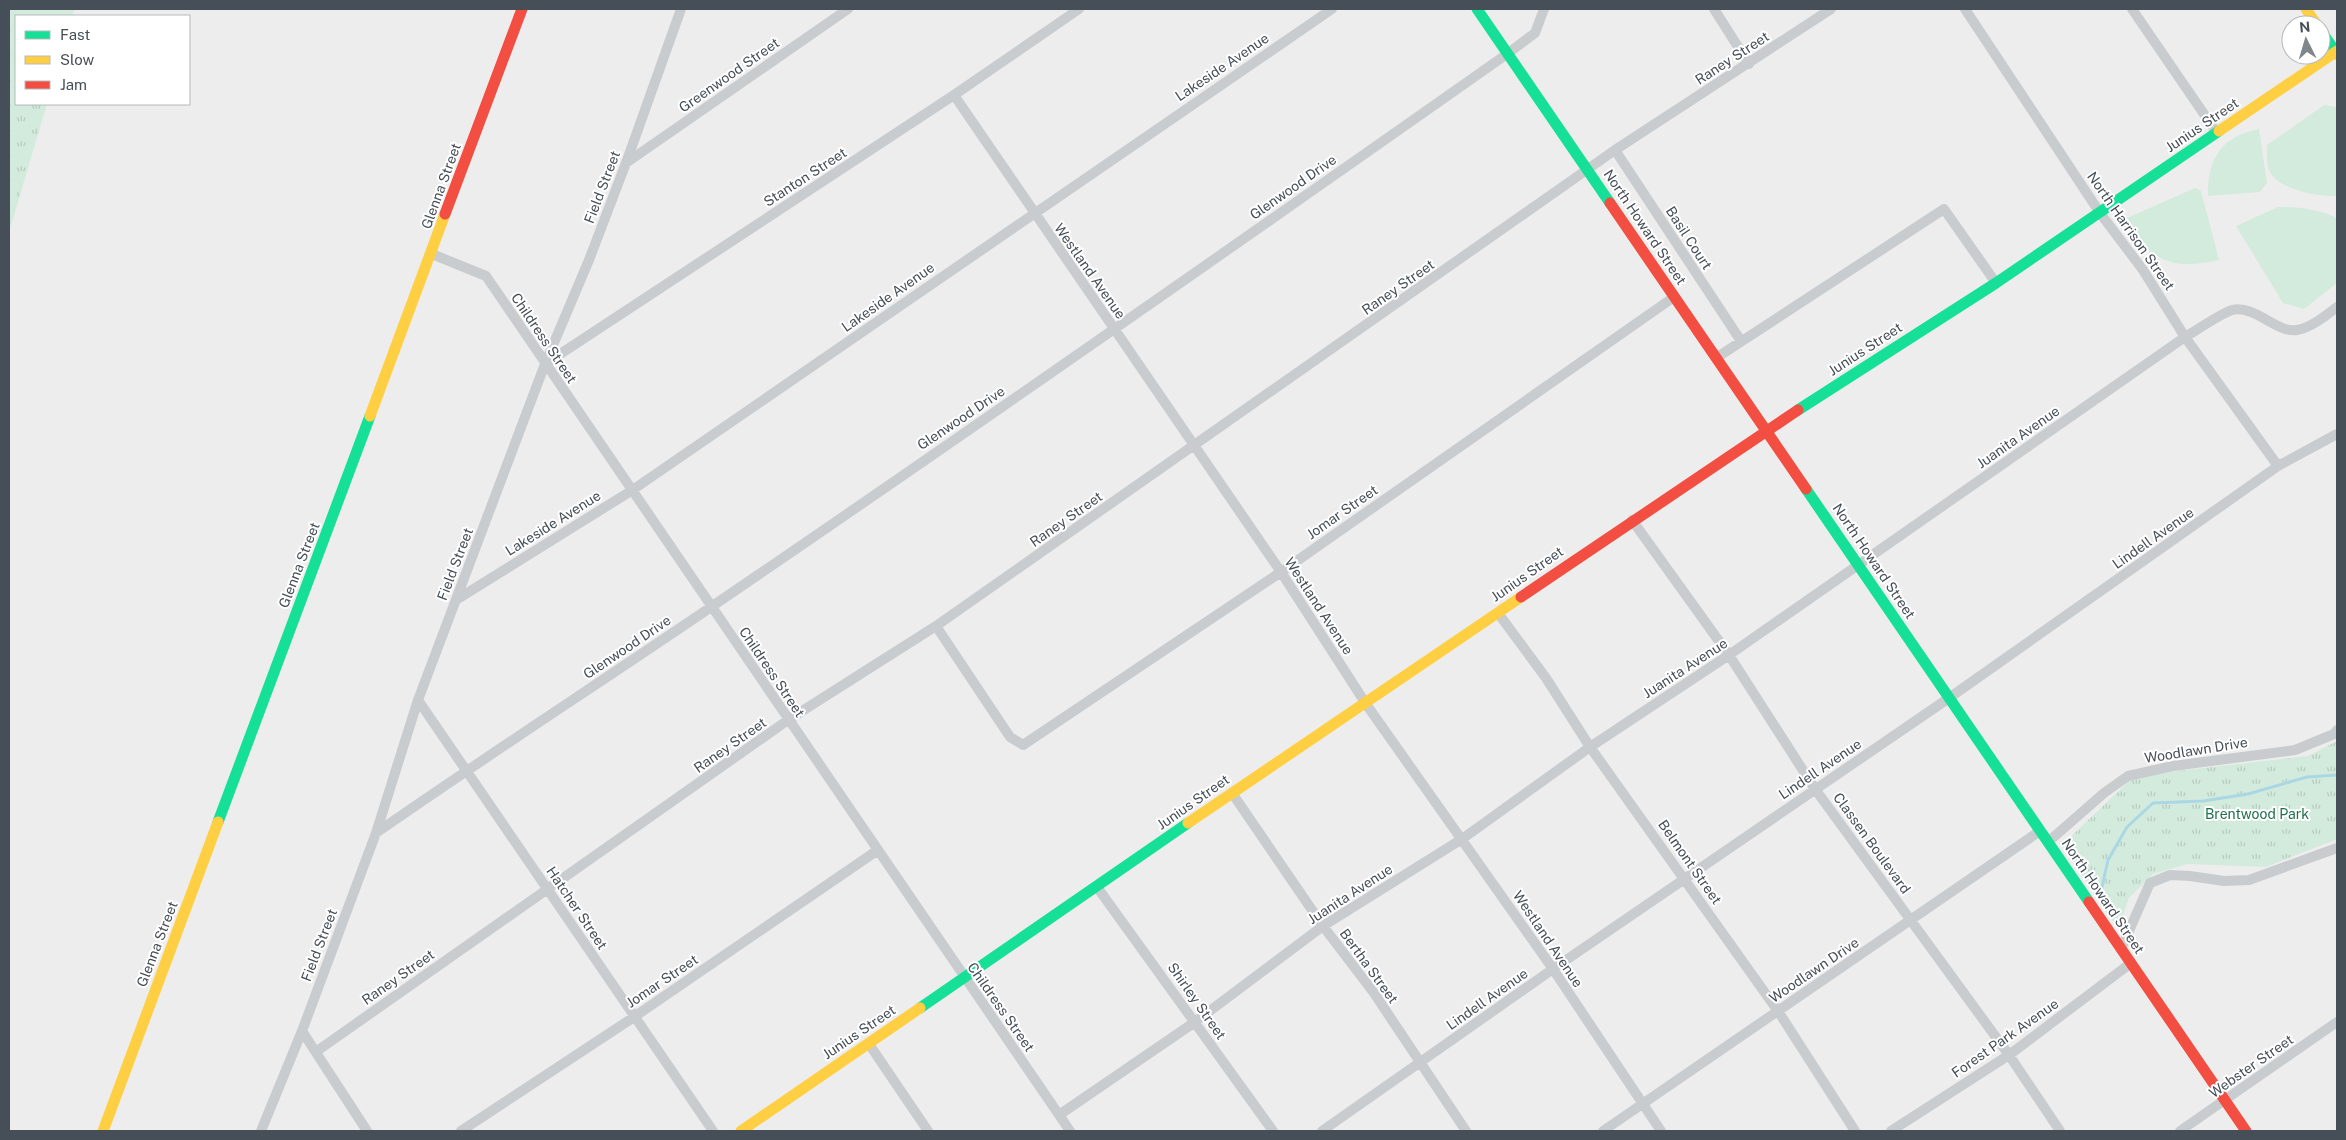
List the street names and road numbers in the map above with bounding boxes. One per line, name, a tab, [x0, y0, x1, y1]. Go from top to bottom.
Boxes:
street label: Raney Street	[1692, 28, 1772, 88]
street label: Lakeside Avenue	[1172, 30, 1272, 104]
street label: Greenwood Street	[676, 34, 782, 116]
street label: Junius Street	[2162, 95, 2242, 155]
street label: Glenna Street	[418, 141, 464, 231]
street label: Stanton Street	[761, 144, 849, 210]
street label: Field Street	[581, 149, 623, 225]
street label: Glenwood Drive	[1247, 151, 1339, 223]
street label: North Howard Street	[1600, 166, 1690, 288]
street label: North Harrison Street	[2084, 169, 2178, 293]
street label: Basil Court	[1663, 204, 1715, 272]
street label: Westland Avenue	[1051, 220, 1129, 322]
street label: Raney Street	[1359, 256, 1437, 318]
street label: Lakeside Avenue	[839, 259, 937, 335]
street label: Childress Street	[508, 290, 580, 386]
street label: Junius Street	[1825, 319, 1905, 379]
street label: Glenwood Drive	[914, 383, 1008, 453]
street label: Juanita Avenue	[1973, 402, 2063, 472]
street label: Jomar Street	[1303, 482, 1381, 542]
street label: Lakeside Avenue	[502, 487, 604, 559]
street label: Raney Street	[1027, 488, 1105, 550]
street label: North Howard Street	[1829, 500, 1919, 622]
street label: Lindell Avenue	[2109, 504, 2197, 572]
street label: Glenna Street	[275, 520, 323, 610]
street label: Field Street	[434, 526, 476, 602]
street label: Junius Street	[1488, 543, 1566, 605]
street label: Westland Avenue	[1282, 554, 1356, 658]
street label: Glenwood Drive	[580, 612, 674, 682]
street label: Childress Street	[736, 624, 808, 720]
street label: Juanita Avenue	[1640, 635, 1730, 701]
street label: Raney Street	[691, 714, 769, 776]
street label: Woodlawn Drive	[2143, 734, 2249, 766]
street label: Lindell Avenue	[1776, 736, 1864, 802]
street label: Junius Street	[1154, 771, 1232, 833]
street label: Classen Boulevard	[1830, 790, 1914, 896]
street label: Belmont Street	[1655, 817, 1725, 907]
street label: North Howard Street	[2058, 835, 2148, 957]
street label: Juanita Avenue	[1305, 861, 1395, 927]
street label: Hatcher Street	[543, 863, 611, 953]
street label: Westland Avenue	[1510, 888, 1586, 990]
street label: Glenna Street	[133, 899, 181, 989]
street label: Field Street	[298, 907, 340, 983]
street label: Bertha Street	[1337, 926, 1401, 1006]
street label: Woodlawn Drive	[1766, 934, 1862, 1006]
street label: Raney Street	[359, 946, 437, 1008]
street label: Jomar Street	[623, 951, 701, 1011]
street label: Childress Street	[964, 959, 1038, 1055]
street label: Shirley Street	[1165, 960, 1229, 1042]
street label: Lindell Avenue	[1443, 965, 1531, 1033]
street label: Forest Park Avenue	[1949, 995, 2061, 1081]
street label: Junius Street	[819, 1002, 899, 1062]
street label: Webster Street	[2206, 1031, 2296, 1101]

